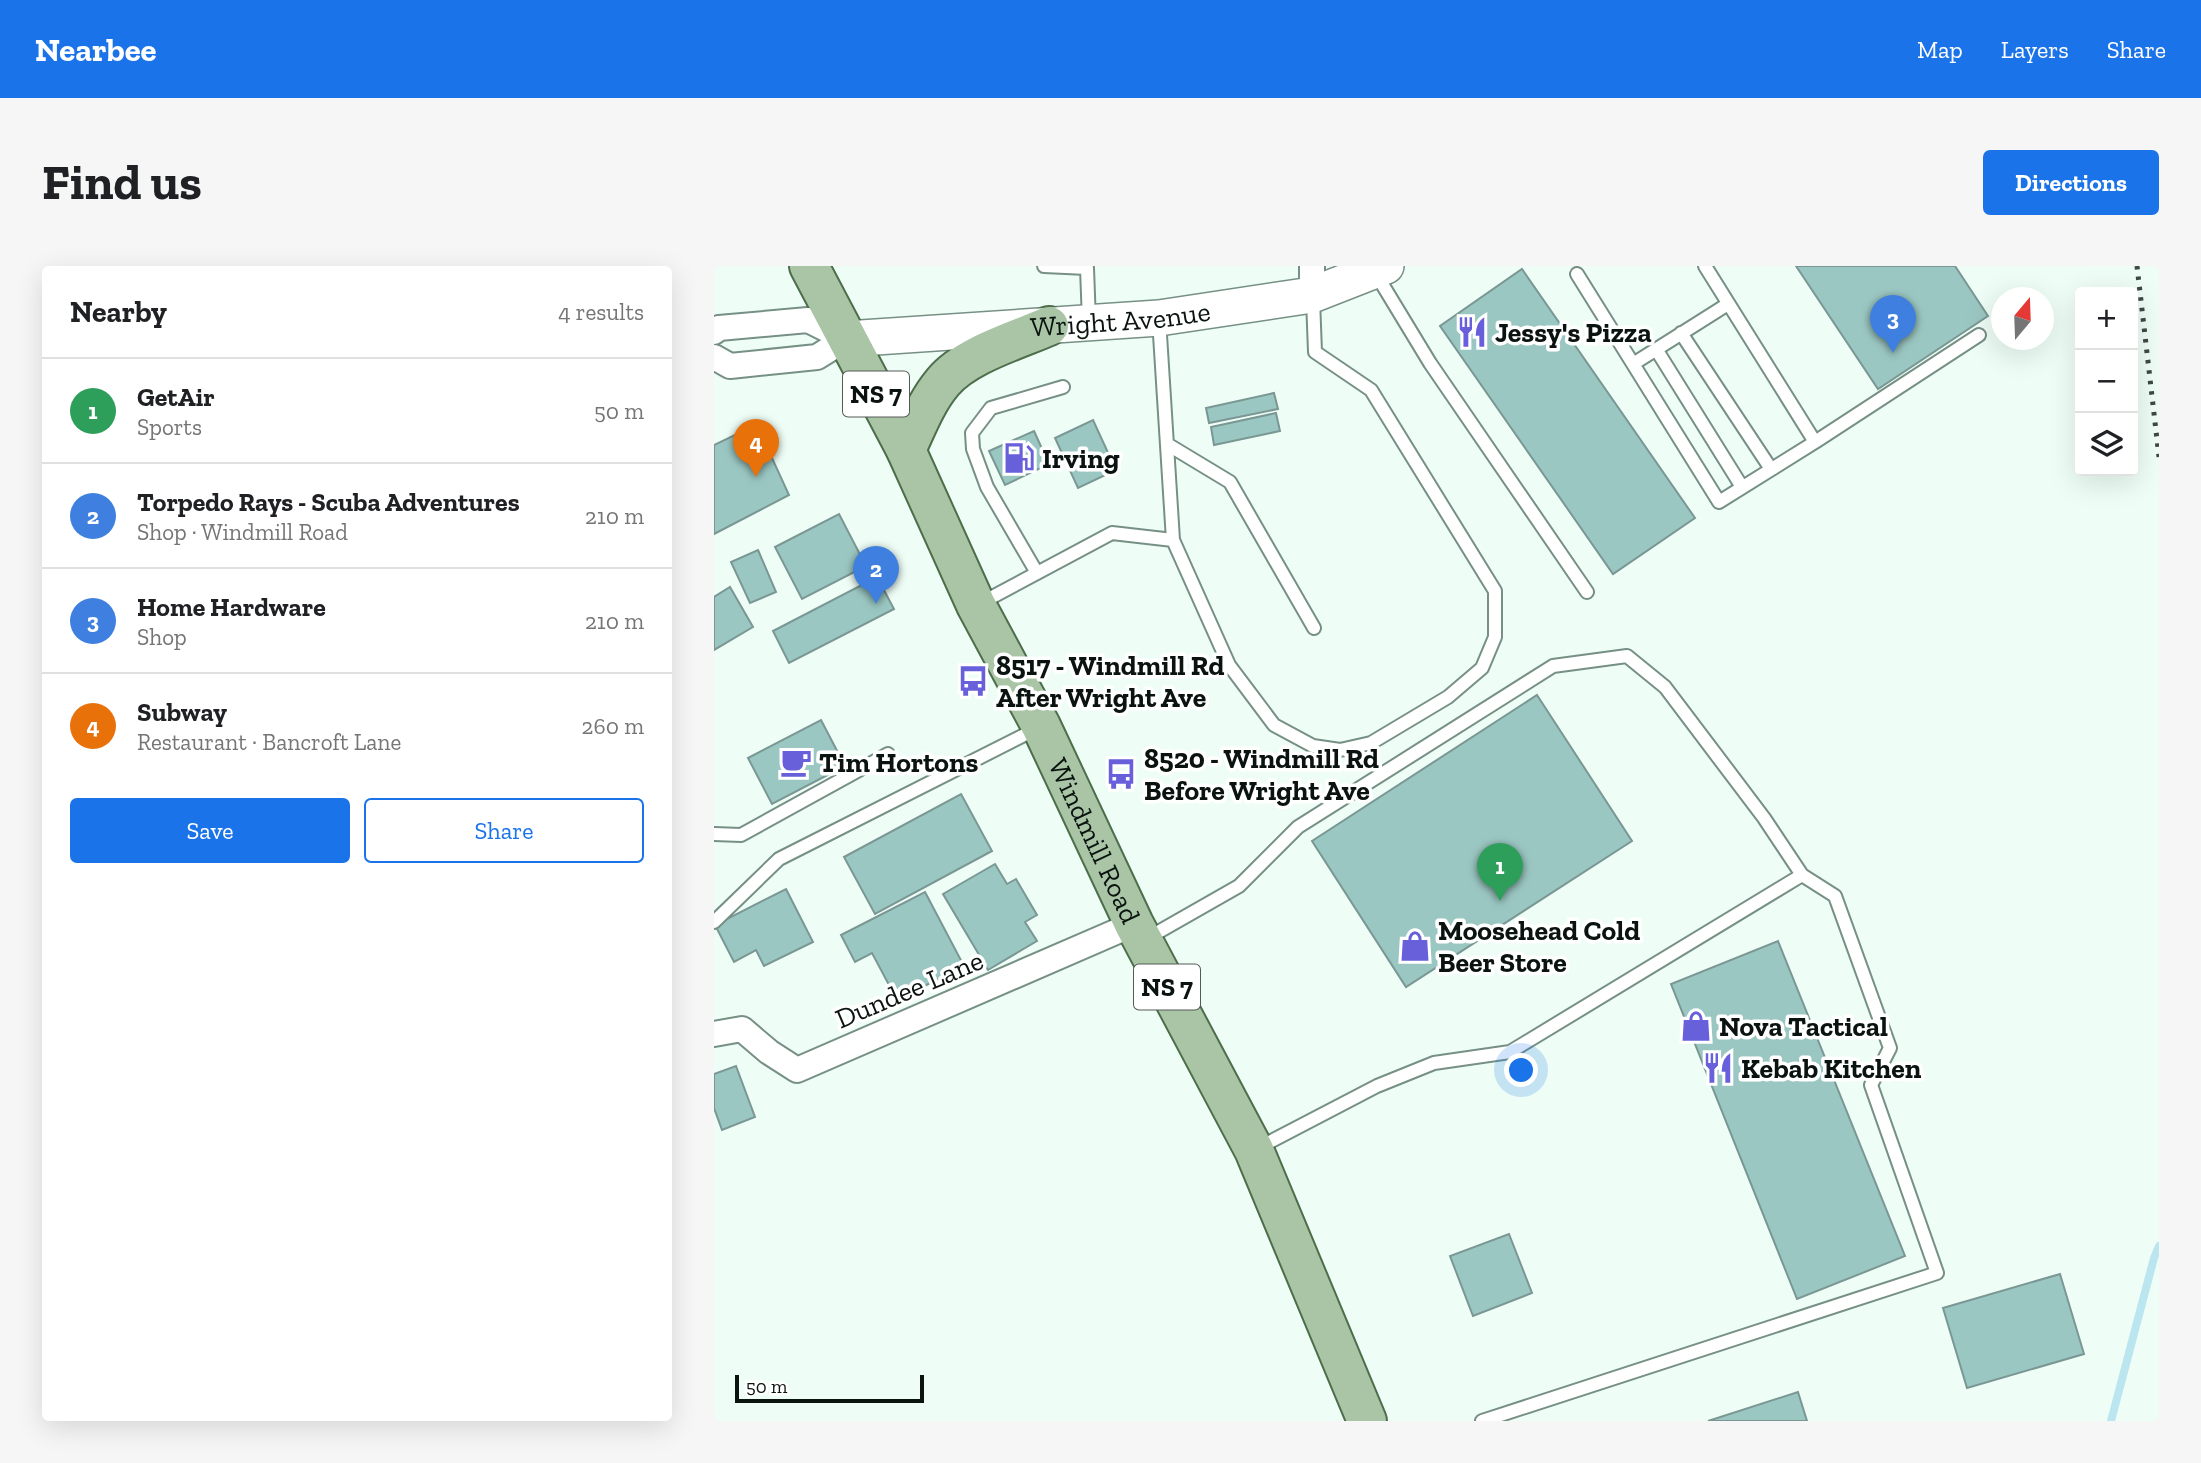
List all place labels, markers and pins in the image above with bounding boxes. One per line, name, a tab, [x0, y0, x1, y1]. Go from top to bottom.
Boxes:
pin: 3	[1870, 295, 1916, 353]
restaurant icon: Jessy's Pizza	[1455, 315, 1489, 349]
place label: Jessy's Pizza	[1495, 316, 1652, 349]
pin: 4	[733, 419, 779, 477]
fuel station icon: Irving	[1002, 441, 1036, 475]
place label: Irving	[1042, 442, 1120, 475]
pin: 2	[853, 546, 899, 604]
place label: 8517 - Windmill Rd After Wright Ave	[996, 649, 1225, 714]
bus stop icon: 8517 - Windmill Rd After Wright Ave	[956, 664, 990, 698]
place label: 8520 - Windmill Rd Before Wright Ave	[1144, 742, 1379, 807]
cafe icon: Tim Hortons	[779, 745, 813, 779]
place label: Tim Hortons	[819, 746, 979, 779]
bus stop icon: 8520 - Windmill Rd Before Wright Ave	[1104, 757, 1138, 791]
pin: 1	[1477, 843, 1523, 901]
place label: Moosehead Cold Beer Store	[1438, 914, 1640, 979]
shop icon: Moosehead Cold Beer Store	[1398, 929, 1432, 963]
shop icon: Nova Tactical	[1679, 1009, 1713, 1043]
place label: Nova Tactical	[1719, 1010, 1888, 1043]
restaurant icon: Kebab Kitchen	[1701, 1051, 1735, 1085]
place label: Kebab Kitchen	[1741, 1052, 1922, 1085]

